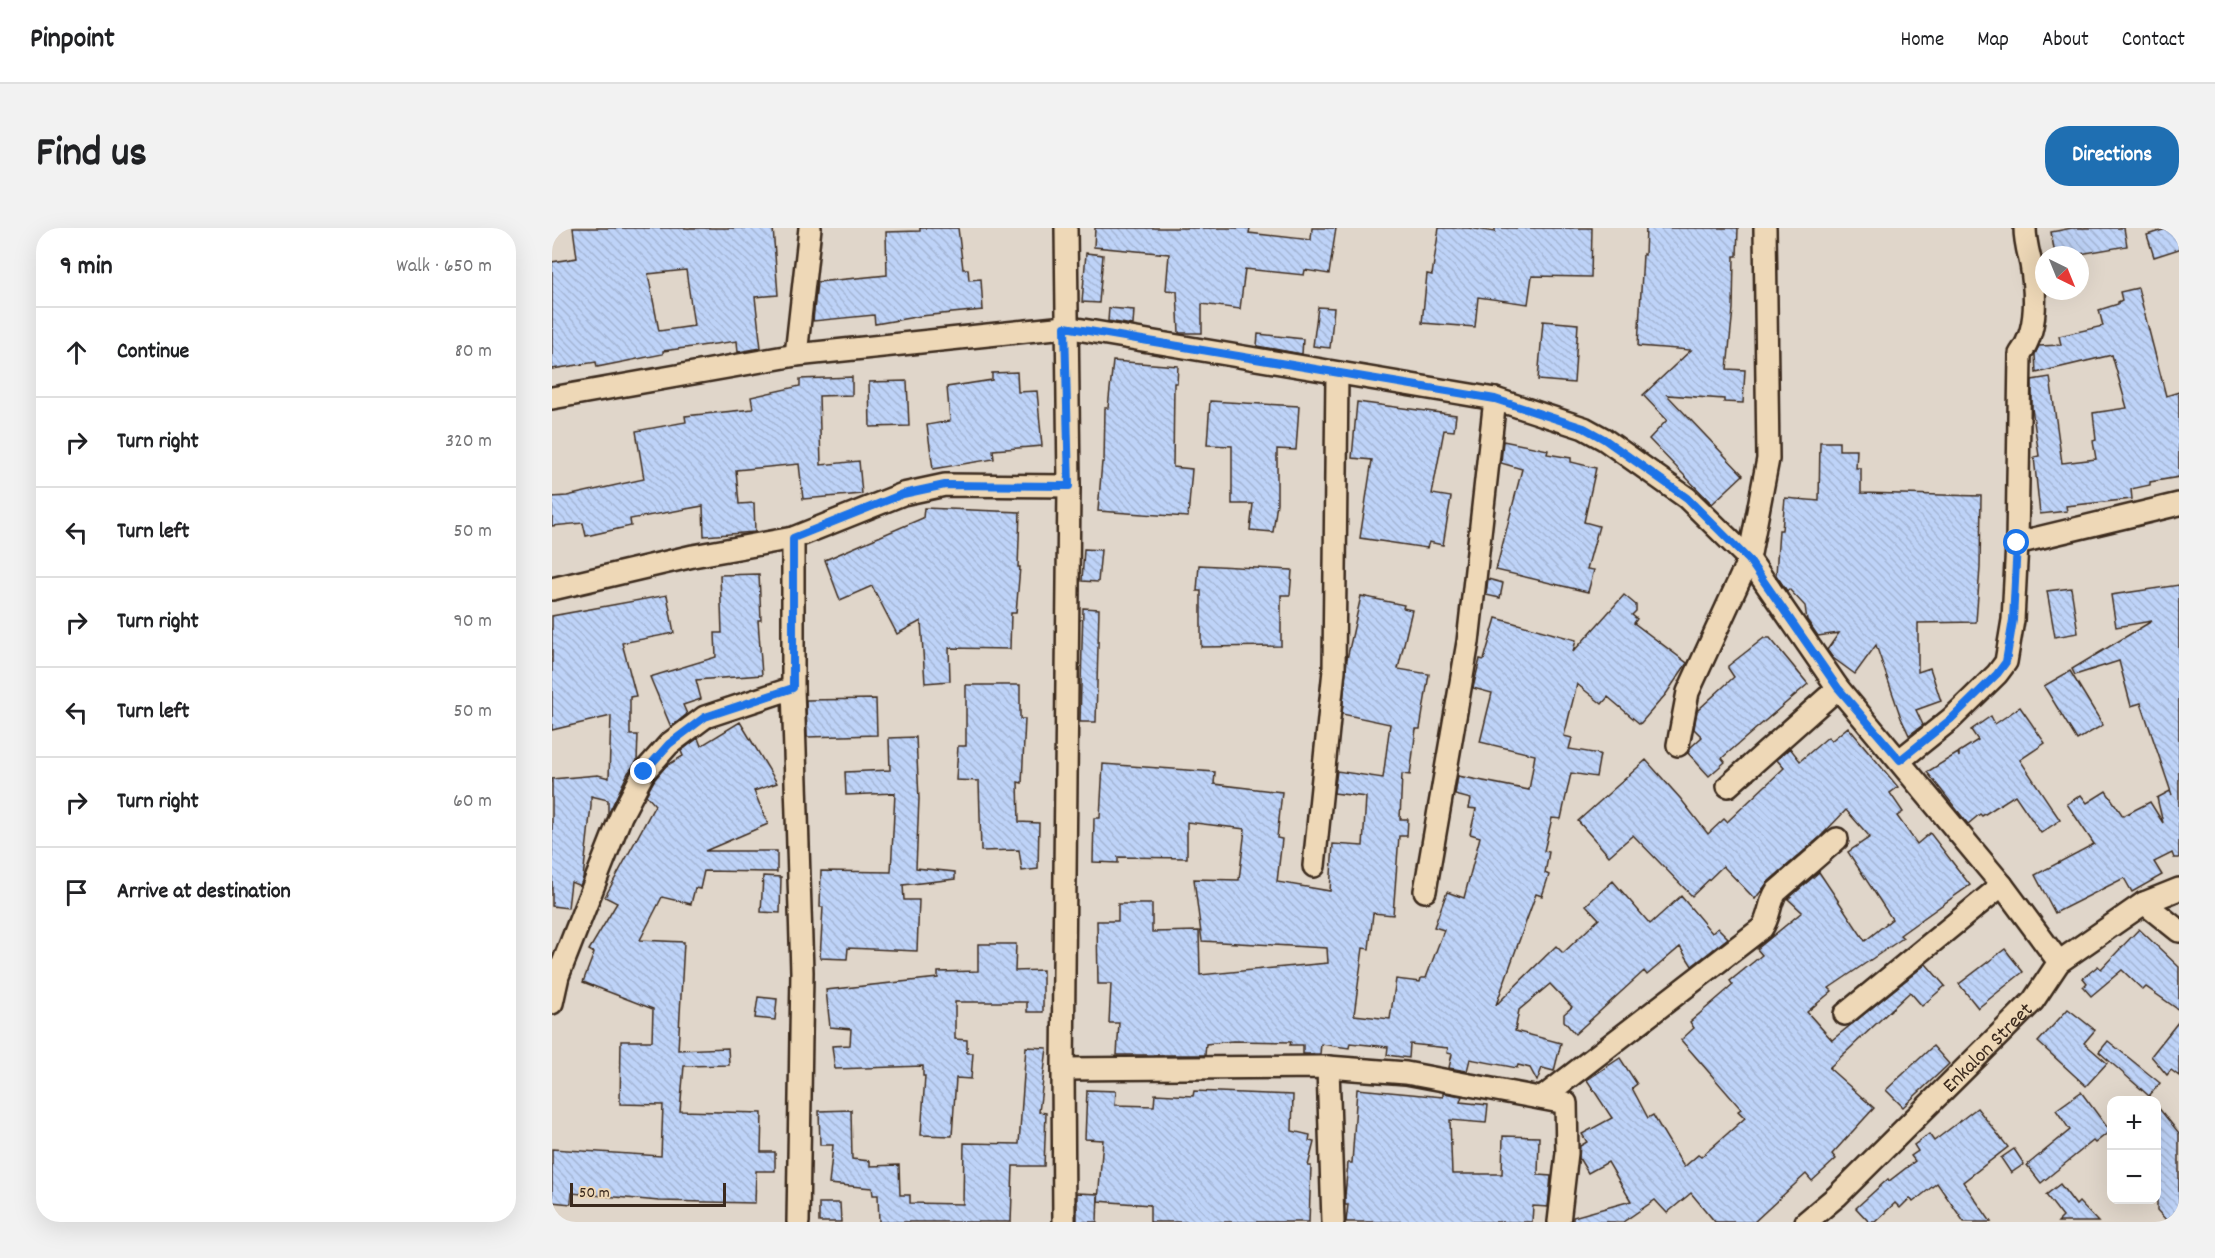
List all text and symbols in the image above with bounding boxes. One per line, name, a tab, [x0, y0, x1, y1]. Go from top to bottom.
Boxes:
text: Pinpoint	[30, 21, 115, 61]
text: Home	[1900, 26, 1944, 56]
text: Map	[1977, 26, 2009, 56]
text: About	[2042, 26, 2089, 56]
text: Contact	[2122, 26, 2185, 56]
text: Find us	[36, 126, 147, 186]
button: Directions	[2045, 126, 2179, 186]
north arrow	[2035, 246, 2089, 300]
text: 9 min	[60, 249, 113, 286]
text: Walk · 650 m	[396, 253, 492, 281]
icon: ahead	[60, 336, 93, 369]
text: Continue	[117, 337, 189, 368]
text: 80 m	[455, 338, 492, 366]
icon: right	[60, 426, 93, 459]
text: Turn right	[117, 427, 199, 458]
text: 320 m	[445, 428, 492, 456]
icon: left	[60, 516, 93, 549]
text: Turn left	[117, 517, 189, 548]
text: 50 m	[454, 518, 492, 546]
route start	[2003, 529, 2029, 555]
icon: right	[60, 606, 93, 639]
text: Turn right	[117, 607, 199, 638]
text: 90 m	[454, 608, 492, 636]
icon: left	[60, 696, 93, 729]
text: Turn left	[117, 697, 189, 728]
text: 50 m	[454, 698, 492, 726]
route end	[630, 758, 656, 784]
icon: right	[60, 786, 93, 819]
text: Turn right	[117, 787, 199, 818]
text: 60 m	[453, 788, 492, 816]
icon: arrive	[60, 876, 93, 909]
text: Arrive at destination	[117, 877, 291, 908]
street label: Enkalon Street	[1937, 997, 2042, 1101]
map controls	[2107, 1096, 2161, 1204]
button: +	[2107, 1096, 2161, 1150]
button: −	[2107, 1150, 2161, 1204]
scale bar	[570, 1180, 726, 1208]
text: 50 m	[579, 1182, 610, 1205]

